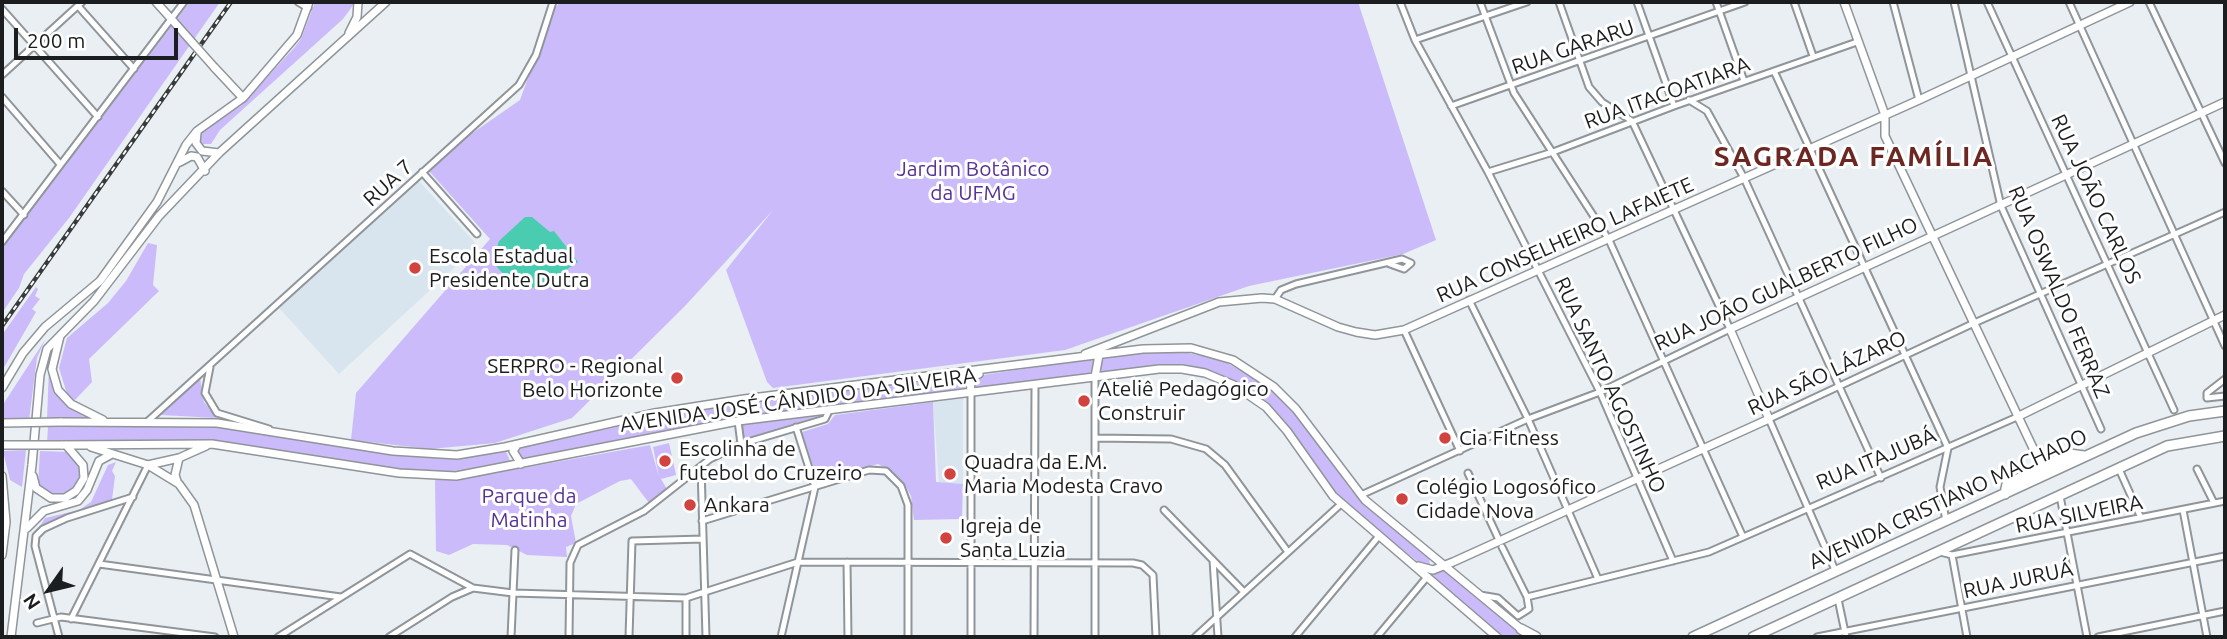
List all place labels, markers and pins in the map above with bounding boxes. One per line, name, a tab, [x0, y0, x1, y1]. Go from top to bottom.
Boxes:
place label: Escola Estadual Presidente Dutra	[429, 243, 590, 293]
marker: Escola Estadual Presidente Dutra	[407, 260, 423, 276]
place label: SERPRO - Regional Belo Horizonte	[487, 353, 663, 403]
marker: SERPRO - Regional Belo Horizonte	[669, 370, 685, 386]
place label: Ateliê Pedagógico Construir	[1098, 376, 1269, 426]
marker: Ateliê Pedagógico Construir	[1076, 393, 1092, 409]
place label: Cia Fitness	[1459, 425, 1559, 451]
marker: Cia Fitness	[1437, 430, 1453, 446]
place label: Escolinha de futebol do Cruzeiro	[679, 436, 862, 486]
place label: Quadra da E.M. Maria Modesta Cravo	[964, 449, 1163, 499]
marker: Escolinha de futebol do Cruzeiro	[657, 453, 673, 469]
marker: Quadra da E.M. Maria Modesta Cravo	[942, 466, 958, 482]
place label: Colégio Logosófico Cidade Nova	[1416, 474, 1596, 524]
marker: Colégio Logosófico Cidade Nova	[1394, 491, 1410, 507]
place label: Ankara	[704, 492, 770, 518]
marker: Ankara	[682, 497, 698, 513]
place label: Igreja de Santa Luzia	[960, 513, 1066, 563]
marker: Igreja de Santa Luzia	[938, 530, 954, 546]

